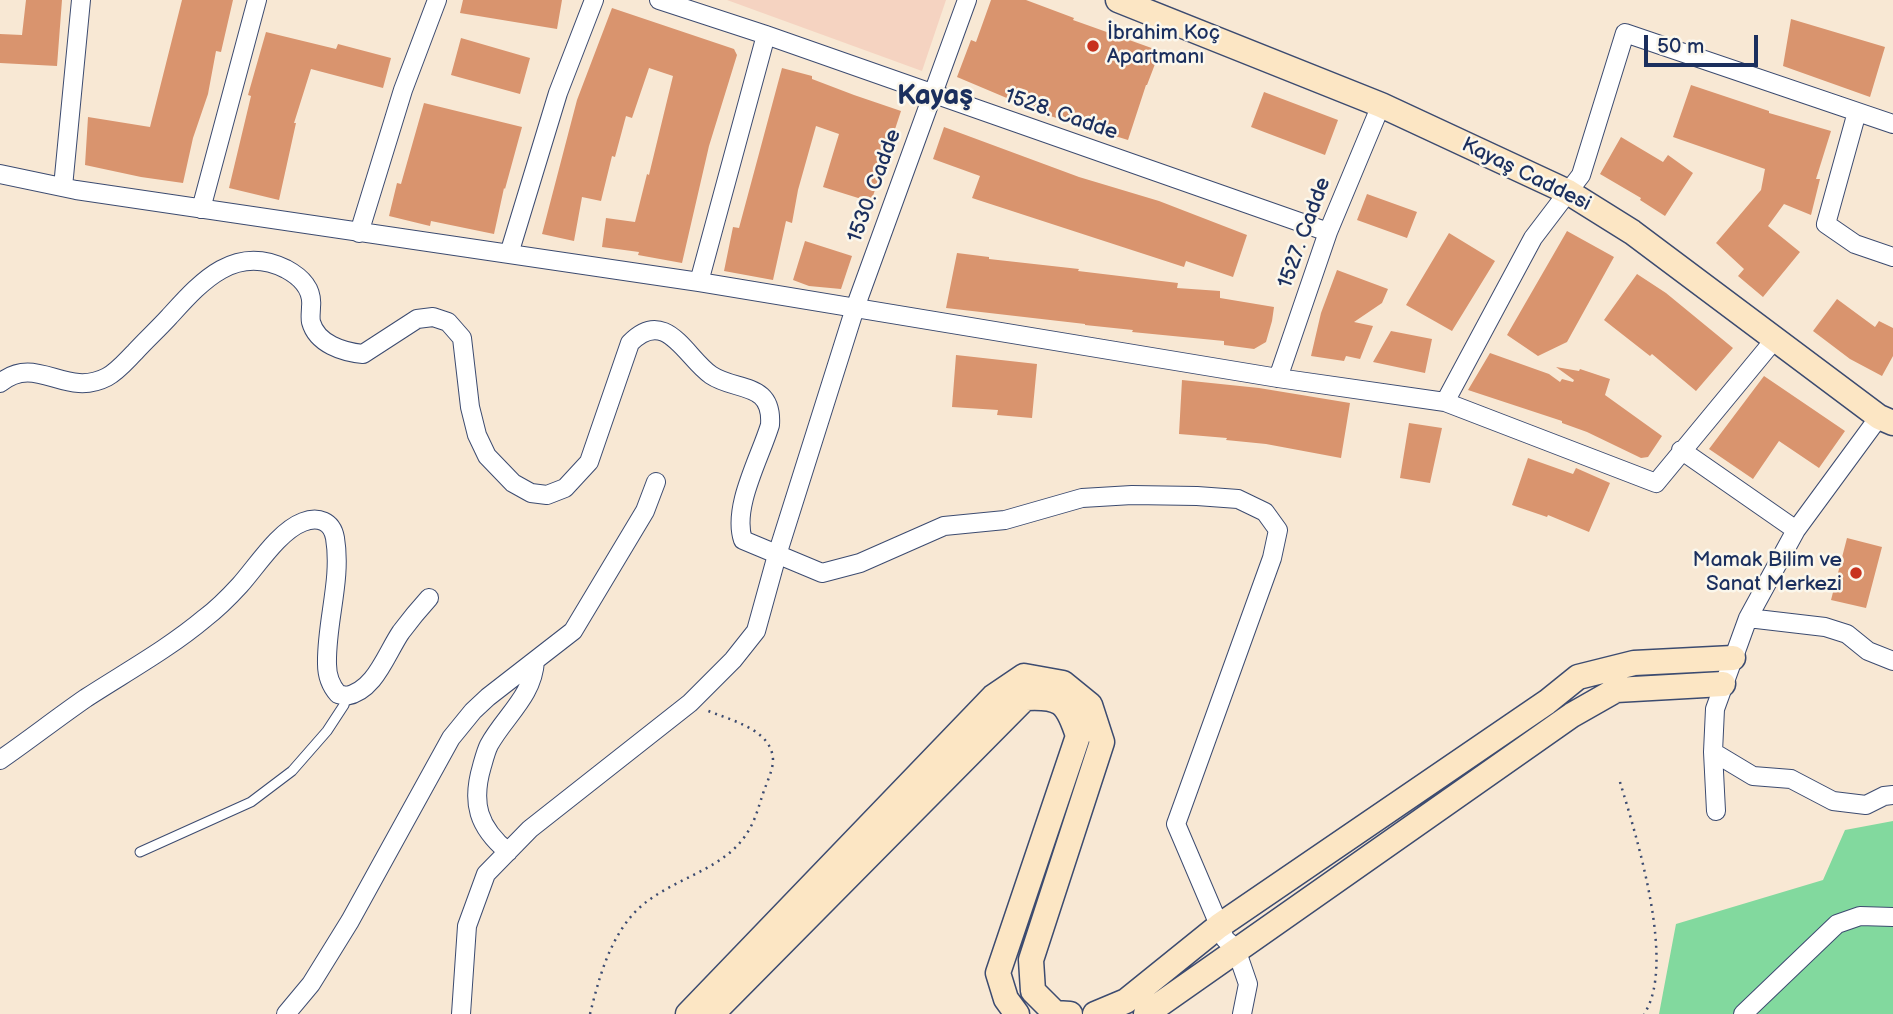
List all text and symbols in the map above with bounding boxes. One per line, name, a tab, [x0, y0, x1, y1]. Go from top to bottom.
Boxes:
place label: İbrahim Koç Apartmanı	[1107, 21, 1220, 71]
scale bar	[1648, 21, 1762, 65]
text: 50 m	[1657, 34, 1704, 59]
marker: İbrahim Koç Apartmanı	[1085, 38, 1101, 54]
district label: Kayaş	[897, 80, 973, 114]
street label: 1528. Cadde	[1001, 84, 1121, 146]
street label: 1530. Cadde	[843, 126, 907, 246]
street label: Kayaş Caddesi	[1457, 133, 1595, 217]
street label: 1527. Cadde	[1273, 174, 1337, 292]
place label: Mamak Bilim ve Sanat Merkezi	[1693, 548, 1842, 598]
marker: Mamak Bilim ve Sanat Merkezi	[1848, 565, 1864, 581]

